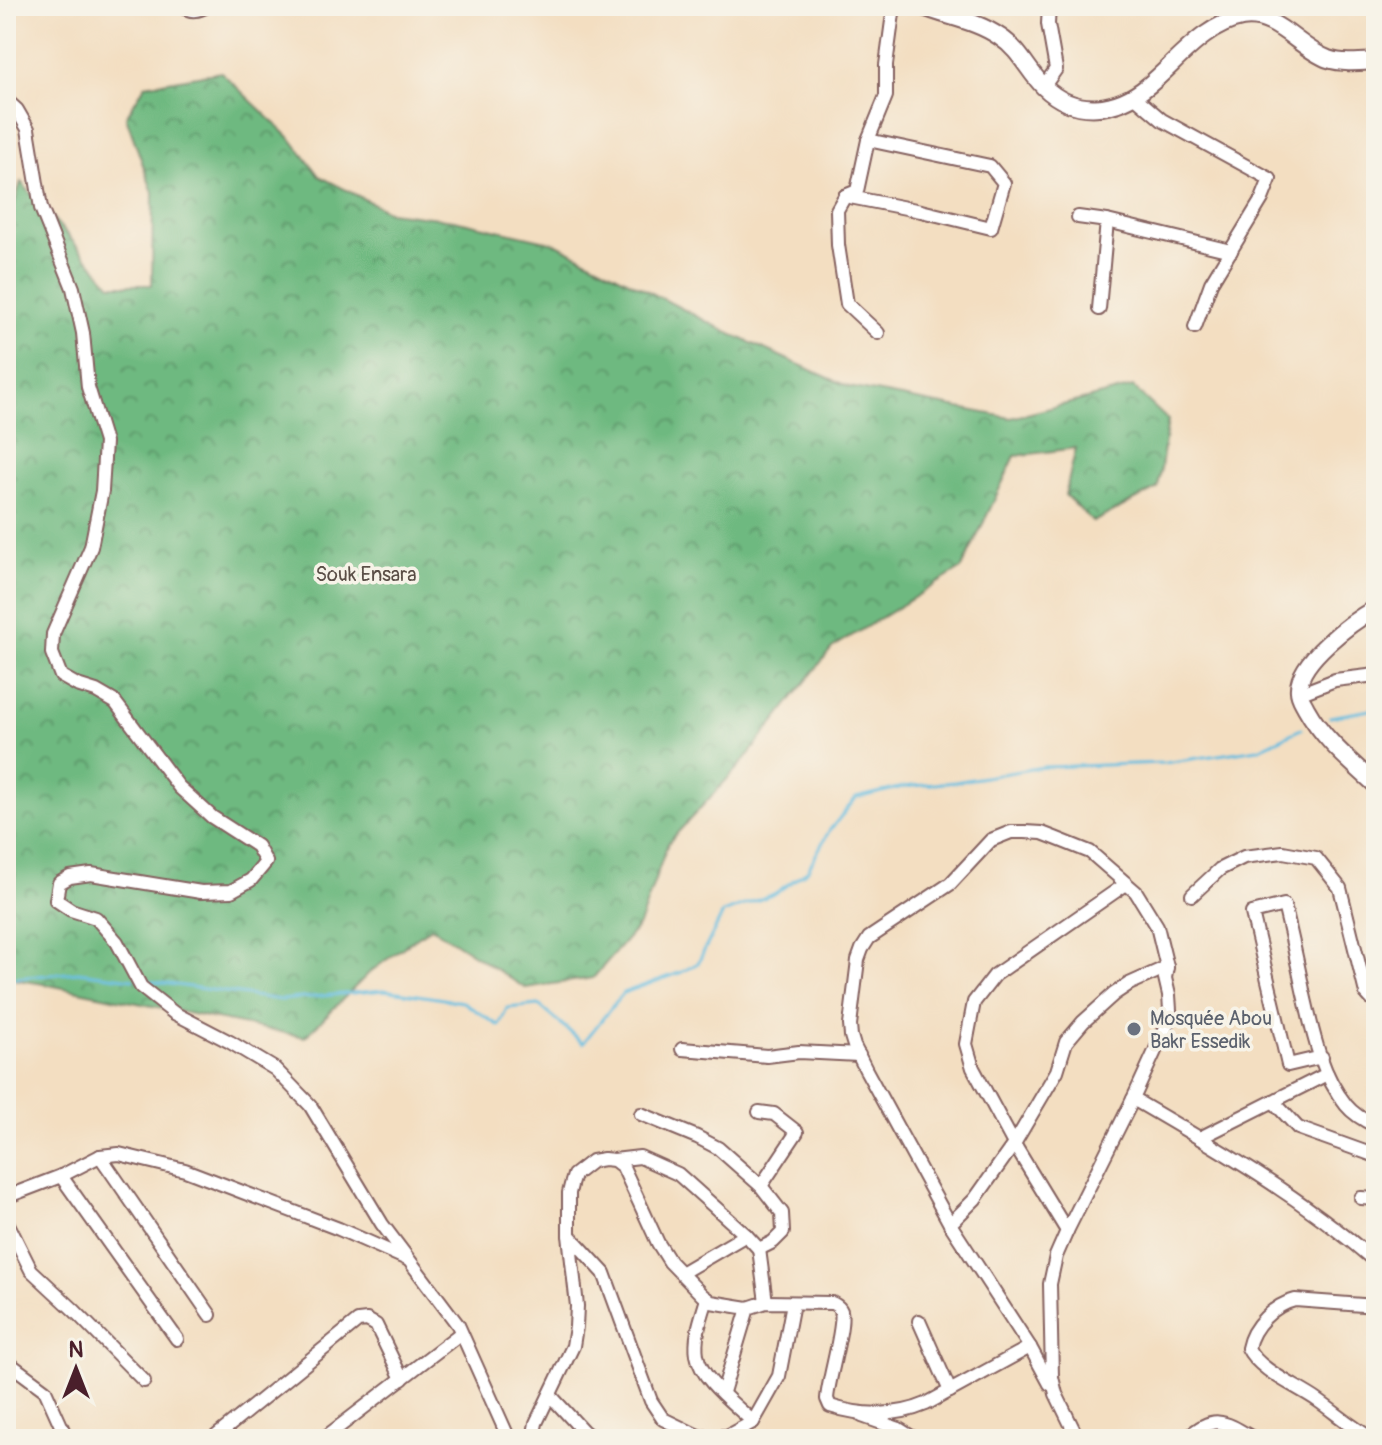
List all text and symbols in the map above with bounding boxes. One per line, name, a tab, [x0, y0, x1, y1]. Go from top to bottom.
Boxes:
park label: Souk Ensara	[315, 562, 417, 587]
place label: Mosquée Abou Bakr Essedik	[1150, 1006, 1272, 1054]
marker: Mosquée Abou Bakr Essedik	[1125, 1020, 1143, 1038]
north arrow	[36, 1329, 116, 1409]
text: N	[69, 1336, 84, 1364]

